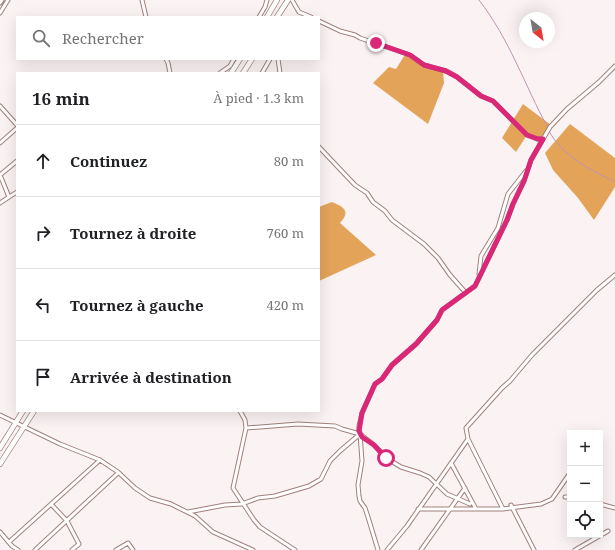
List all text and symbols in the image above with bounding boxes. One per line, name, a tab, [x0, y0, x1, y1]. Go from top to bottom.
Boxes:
north arrow	[519, 12, 555, 48]
search box	[16, 16, 320, 60]
icon: search	[30, 27, 52, 49]
text: Rechercher	[62, 28, 144, 48]
route end	[367, 34, 385, 52]
text: 16 min	[32, 87, 90, 110]
text: À pied · 1.3 km	[213, 89, 304, 107]
icon: ahead	[32, 150, 54, 172]
text: Continuez	[70, 151, 147, 171]
text: 80 m	[274, 152, 304, 170]
icon: right	[32, 222, 54, 244]
text: Tournez à droite	[70, 223, 196, 243]
text: 760 m	[267, 224, 304, 242]
icon: left	[32, 294, 54, 316]
text: Tournez à gauche	[70, 295, 204, 315]
text: 420 m	[267, 296, 304, 314]
icon: arrive	[32, 366, 54, 388]
text: Arrivée à destination	[70, 367, 232, 387]
map controls	[567, 430, 603, 538]
button: +	[567, 430, 603, 466]
route start	[377, 449, 395, 467]
button: −	[567, 466, 603, 502]
button: locate	[567, 502, 603, 538]

